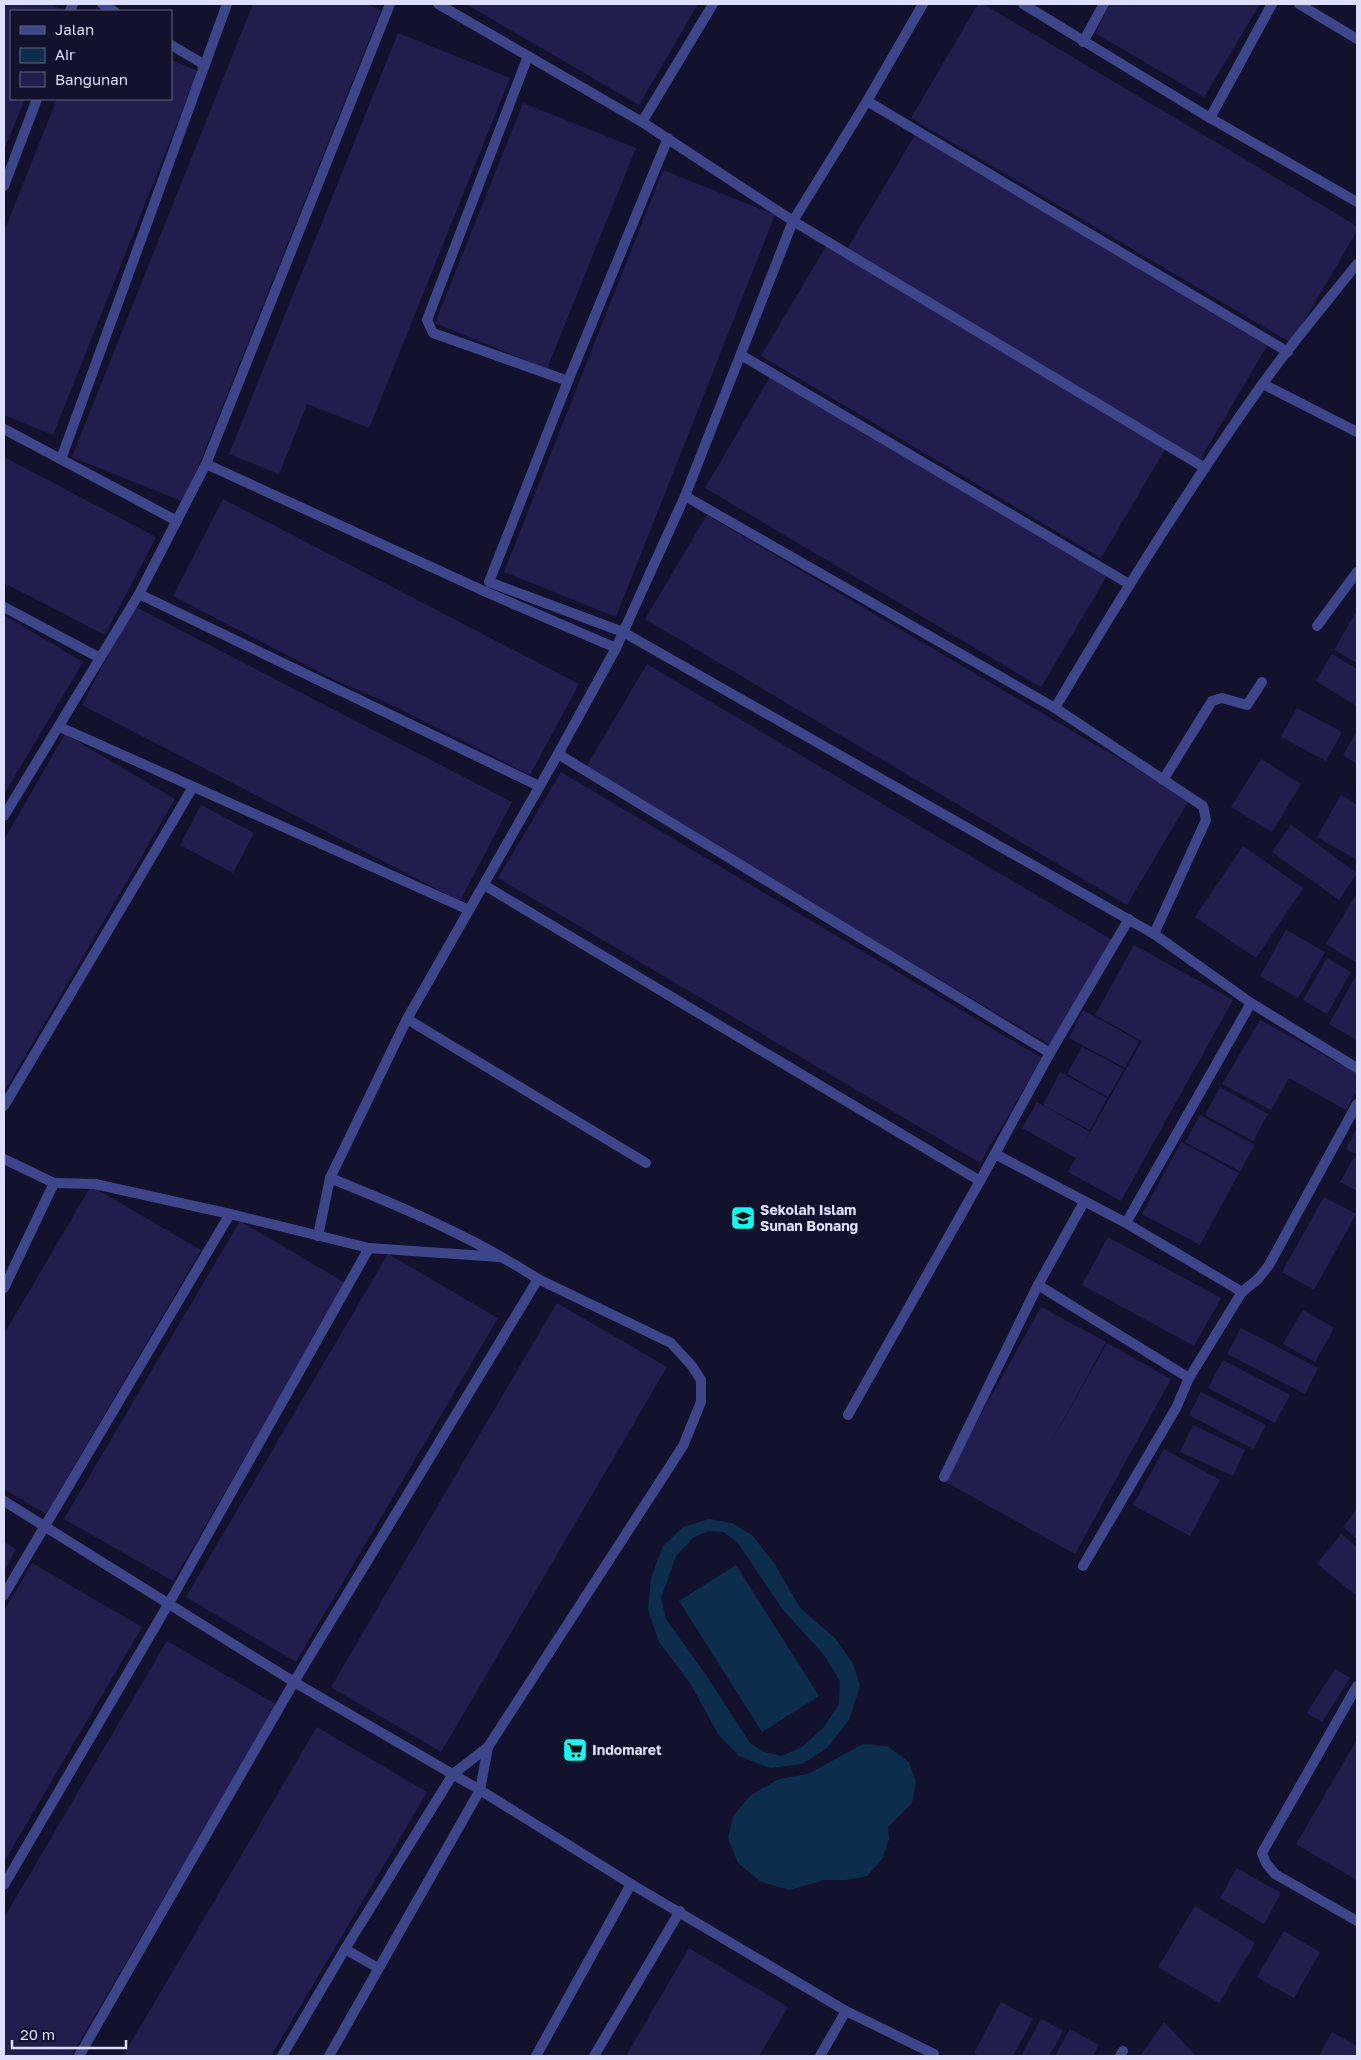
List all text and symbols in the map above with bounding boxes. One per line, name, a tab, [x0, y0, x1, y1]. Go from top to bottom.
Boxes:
legend	[10, 10, 172, 100]
text: Jalan	[55, 20, 94, 38]
text: Air	[55, 45, 75, 63]
text: Bangunan	[55, 70, 128, 88]
place label: Sekolah Islam Sunan Bonang	[760, 1201, 858, 1234]
school or university icon: Sekolah Islam Sunan Bonang	[730, 1205, 756, 1231]
supermarket icon: Indomaret	[562, 1737, 588, 1763]
place label: Indomaret	[592, 1741, 662, 1758]
scale bar	[12, 2018, 126, 2050]
text: 20 m	[20, 2025, 55, 2043]

